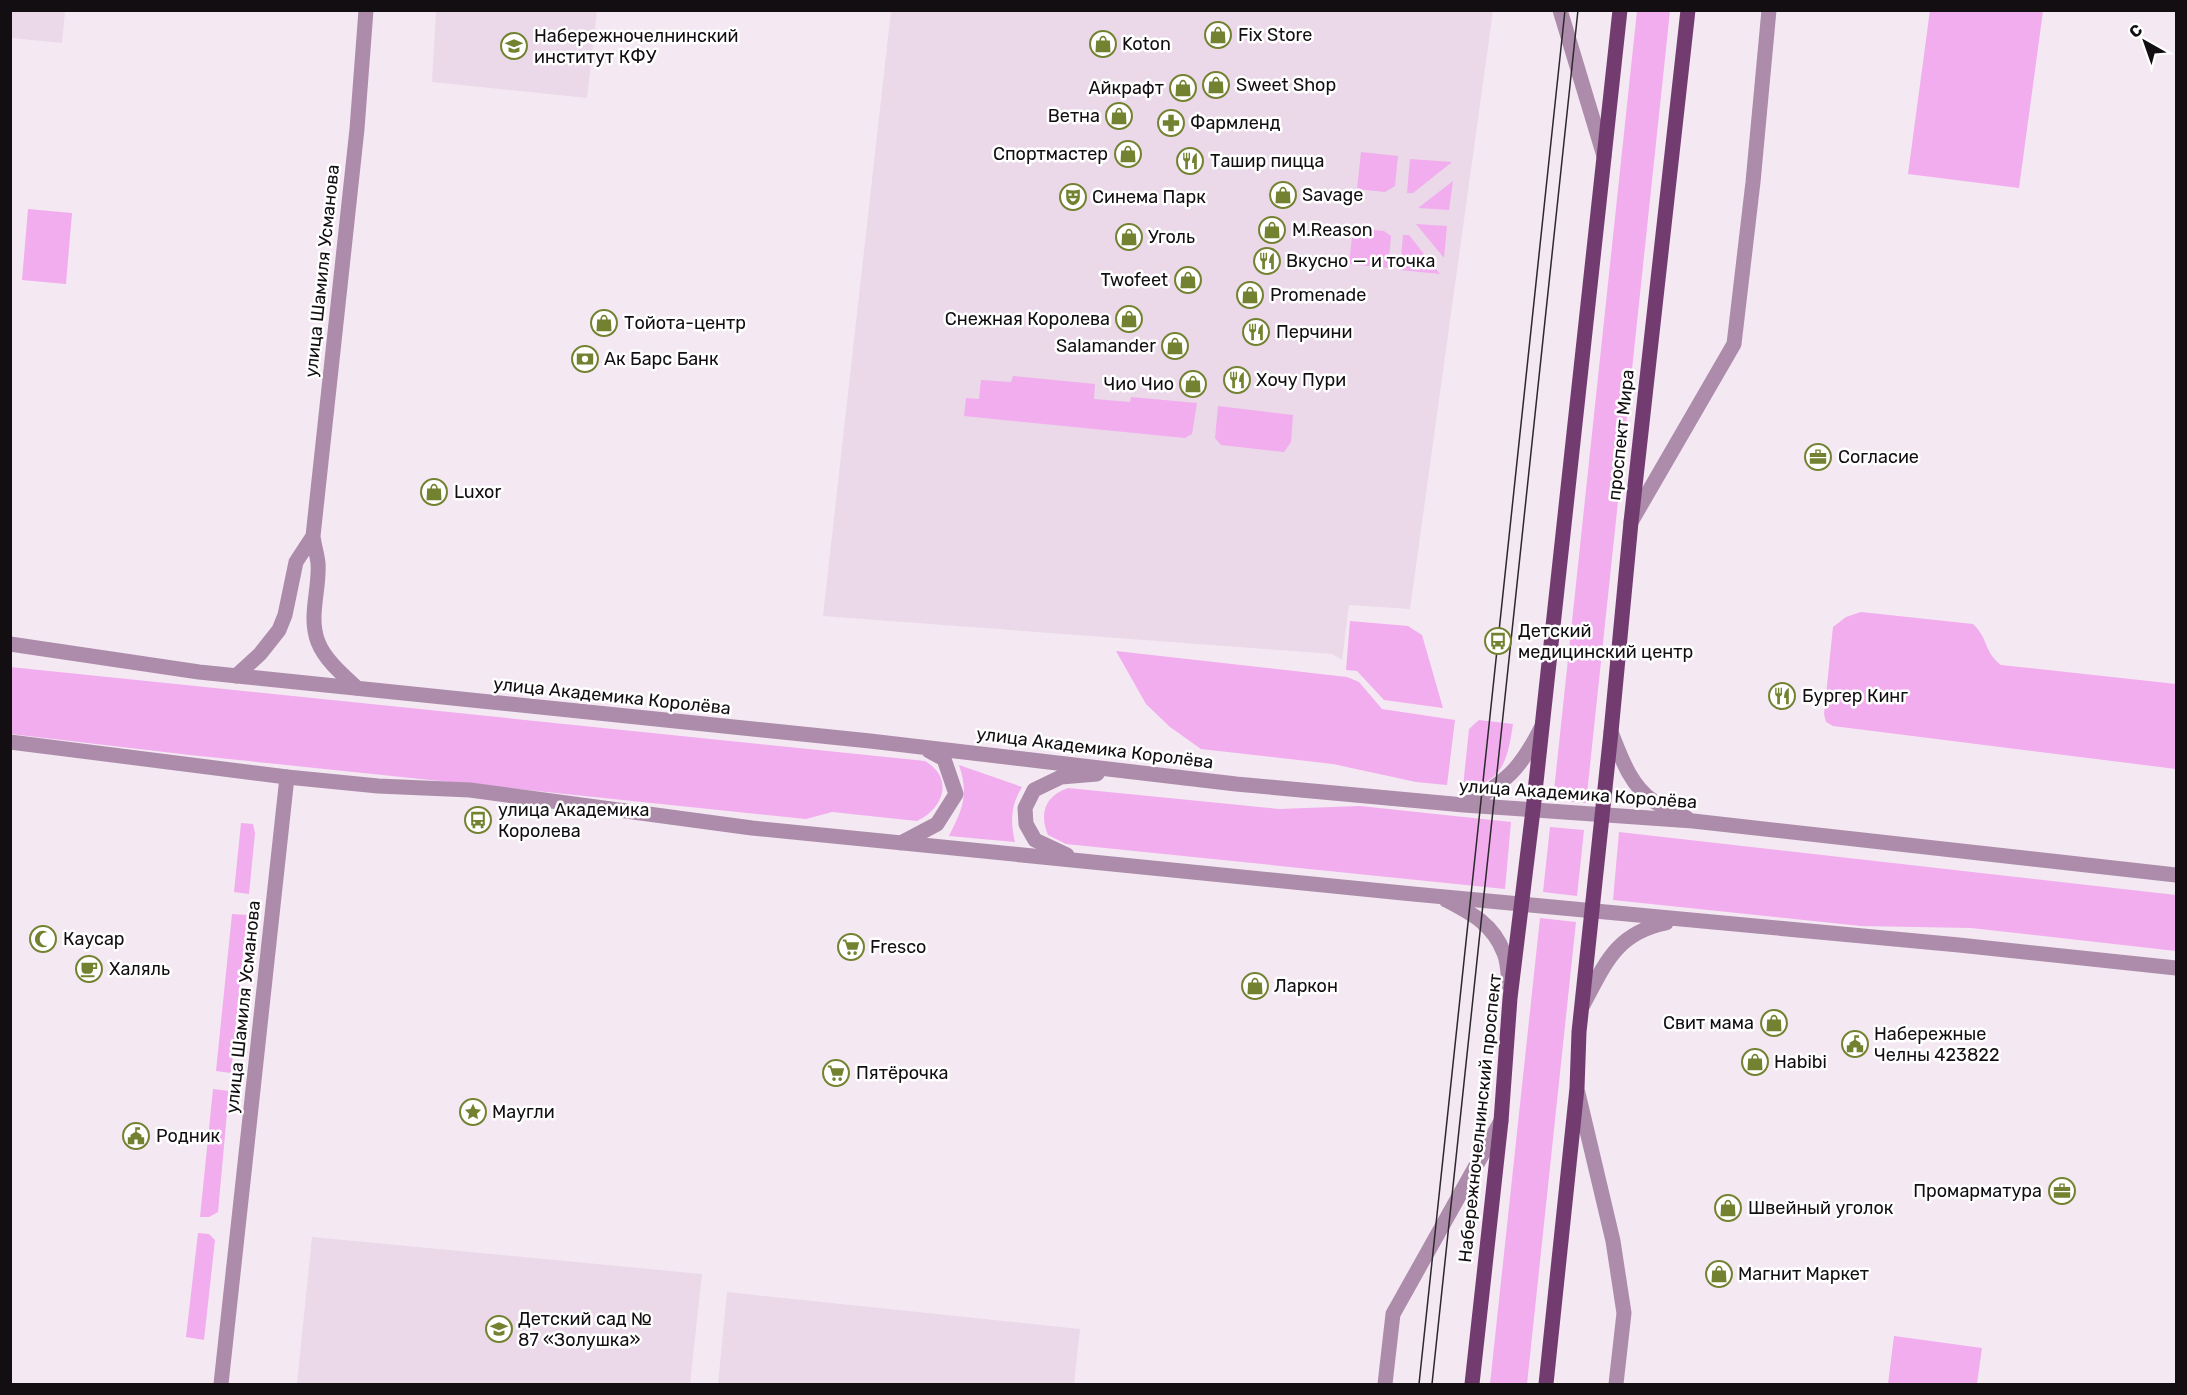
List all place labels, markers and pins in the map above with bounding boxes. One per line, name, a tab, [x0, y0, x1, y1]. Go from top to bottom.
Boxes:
shop icon: Fix Store	[1203, 20, 1233, 50]
place label: Fix Store	[1238, 24, 1312, 46]
place label: Набережночелнинский институт КФУ	[534, 25, 739, 68]
shop icon: Koton	[1088, 29, 1118, 59]
school or university icon: Набережночелнинский институт КФУ	[499, 31, 529, 61]
place label: Koton	[1122, 33, 1171, 55]
shop icon: Sweet Shop	[1201, 70, 1231, 100]
shop icon: Айкрафт	[1168, 73, 1198, 103]
place label: Sweet Shop	[1236, 74, 1336, 96]
place label: Айкрафт	[1089, 77, 1164, 99]
shop icon: Ветна	[1104, 101, 1134, 131]
place label: Ветна	[1048, 105, 1100, 127]
pharmacy icon: Фармленд	[1156, 108, 1186, 138]
place label: Фармленд	[1190, 112, 1281, 134]
shop icon: Спортмастер	[1113, 139, 1143, 169]
place label: Спортмастер	[993, 143, 1108, 165]
restaurant icon: Ташир пицца	[1175, 146, 1205, 176]
place label: Ташир пицца	[1210, 150, 1324, 172]
shop icon: Savage	[1268, 180, 1298, 210]
theatre icon: Синема Парк	[1058, 182, 1088, 212]
place label: Savage	[1302, 184, 1363, 206]
place label: Синема Парк	[1092, 186, 1206, 208]
shop icon: M.Reason	[1257, 215, 1287, 245]
place label: M.Reason	[1292, 219, 1373, 241]
shop icon: Уголь	[1114, 222, 1144, 252]
place label: Уголь	[1148, 226, 1195, 248]
restaurant icon: Вкусно — и точка	[1252, 246, 1282, 276]
place label: Вкусно — и точка	[1286, 250, 1435, 272]
shop icon: Twofeet	[1173, 265, 1203, 295]
place label: Twofeet	[1101, 269, 1168, 291]
shop icon: Promenade	[1235, 280, 1265, 310]
place label: Promenade	[1270, 284, 1366, 306]
shop icon: Снежная Королева	[1114, 304, 1144, 334]
shop icon: Тойота-центр	[589, 308, 619, 338]
place label: Снежная Королева	[945, 308, 1110, 330]
place label: Тойота-центр	[624, 312, 746, 334]
restaurant icon: Перчини	[1241, 317, 1271, 347]
place label: Перчини	[1276, 321, 1352, 343]
shop icon: Salamander	[1160, 331, 1190, 361]
place label: Salamander	[1056, 335, 1156, 357]
bank icon: Ак Барс Банк	[570, 344, 600, 374]
place label: Ак Барс Банк	[604, 348, 719, 370]
restaurant icon: Хочу Пури	[1222, 365, 1252, 395]
shop icon: Чио Чио	[1178, 369, 1208, 399]
place label: Хочу Пури	[1256, 369, 1346, 391]
place label: Чио Чио	[1103, 373, 1174, 395]
office icon: Согласие	[1803, 442, 1833, 472]
place label: Согласие	[1838, 446, 1919, 468]
shop icon: Luxor	[419, 477, 449, 507]
place label: Luxor	[454, 481, 501, 503]
place label: Детский медицинский центр	[1518, 620, 1693, 663]
bus stop icon: Детский медицинский центр	[1483, 626, 1513, 656]
restaurant icon: Бургер Кинг	[1767, 681, 1797, 711]
place label: Бургер Кинг	[1802, 685, 1908, 707]
place label: улица Академика Королева	[498, 799, 650, 842]
bus stop icon: улица Академика Королева	[463, 805, 493, 835]
mosque icon: Каусар	[28, 924, 58, 954]
place label: Каусар	[63, 928, 125, 950]
supermarket icon: Fresco	[836, 932, 866, 962]
place label: Fresco	[870, 936, 926, 958]
cafe icon: Халяль	[74, 954, 104, 984]
place label: Халяль	[109, 958, 170, 980]
shop icon: Ларкон	[1240, 971, 1270, 1001]
place label: Ларкон	[1274, 975, 1338, 997]
shop icon: Свит мама	[1759, 1008, 1789, 1038]
place label: Свит мама	[1663, 1012, 1754, 1034]
place label: Набережные Челны 423822	[1874, 1023, 1999, 1066]
public building icon: Набережные Челны 423822	[1840, 1029, 1870, 1059]
shop icon: Habibi	[1740, 1047, 1770, 1077]
place label: Habibi	[1774, 1051, 1827, 1073]
supermarket icon: Пятёрочка	[821, 1058, 851, 1088]
place label: Пятёрочка	[856, 1062, 949, 1084]
place icon: Маугли	[458, 1097, 488, 1127]
place label: Маугли	[492, 1101, 555, 1123]
public building icon: Родник	[121, 1121, 151, 1151]
place label: Родник	[156, 1125, 221, 1147]
office icon: Промарматура	[2047, 1176, 2077, 1206]
place label: Промарматура	[1913, 1180, 2042, 1202]
shop icon: Швейный уголок	[1713, 1193, 1743, 1223]
place label: Швейный уголок	[1748, 1197, 1894, 1219]
shop icon: Магнит Маркет	[1704, 1259, 1734, 1289]
place label: Магнит Маркет	[1738, 1263, 1869, 1285]
place label: Детский сад № 87 «Золушка»	[518, 1308, 652, 1351]
school or university icon: Детский сад № 87 «Золушка»	[484, 1314, 514, 1344]

